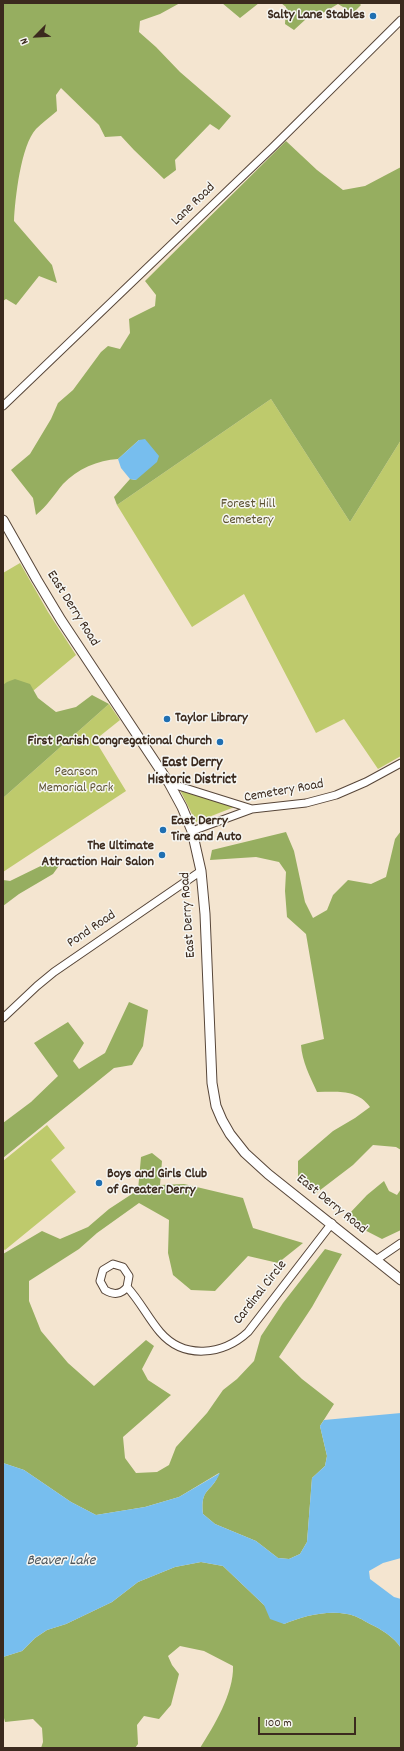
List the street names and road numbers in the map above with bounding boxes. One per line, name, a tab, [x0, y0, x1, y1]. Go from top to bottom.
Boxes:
street label: Lane Road	[169, 180, 219, 230]
street label: East Derry Road	[42, 568, 102, 650]
street label: Cemetery Road	[243, 777, 325, 807]
street label: East Derry Road	[178, 872, 200, 958]
street label: Pond Road	[65, 908, 119, 952]
street label: East Derry Road	[292, 1171, 370, 1239]
street label: Cardinal Circle	[231, 1257, 291, 1329]

